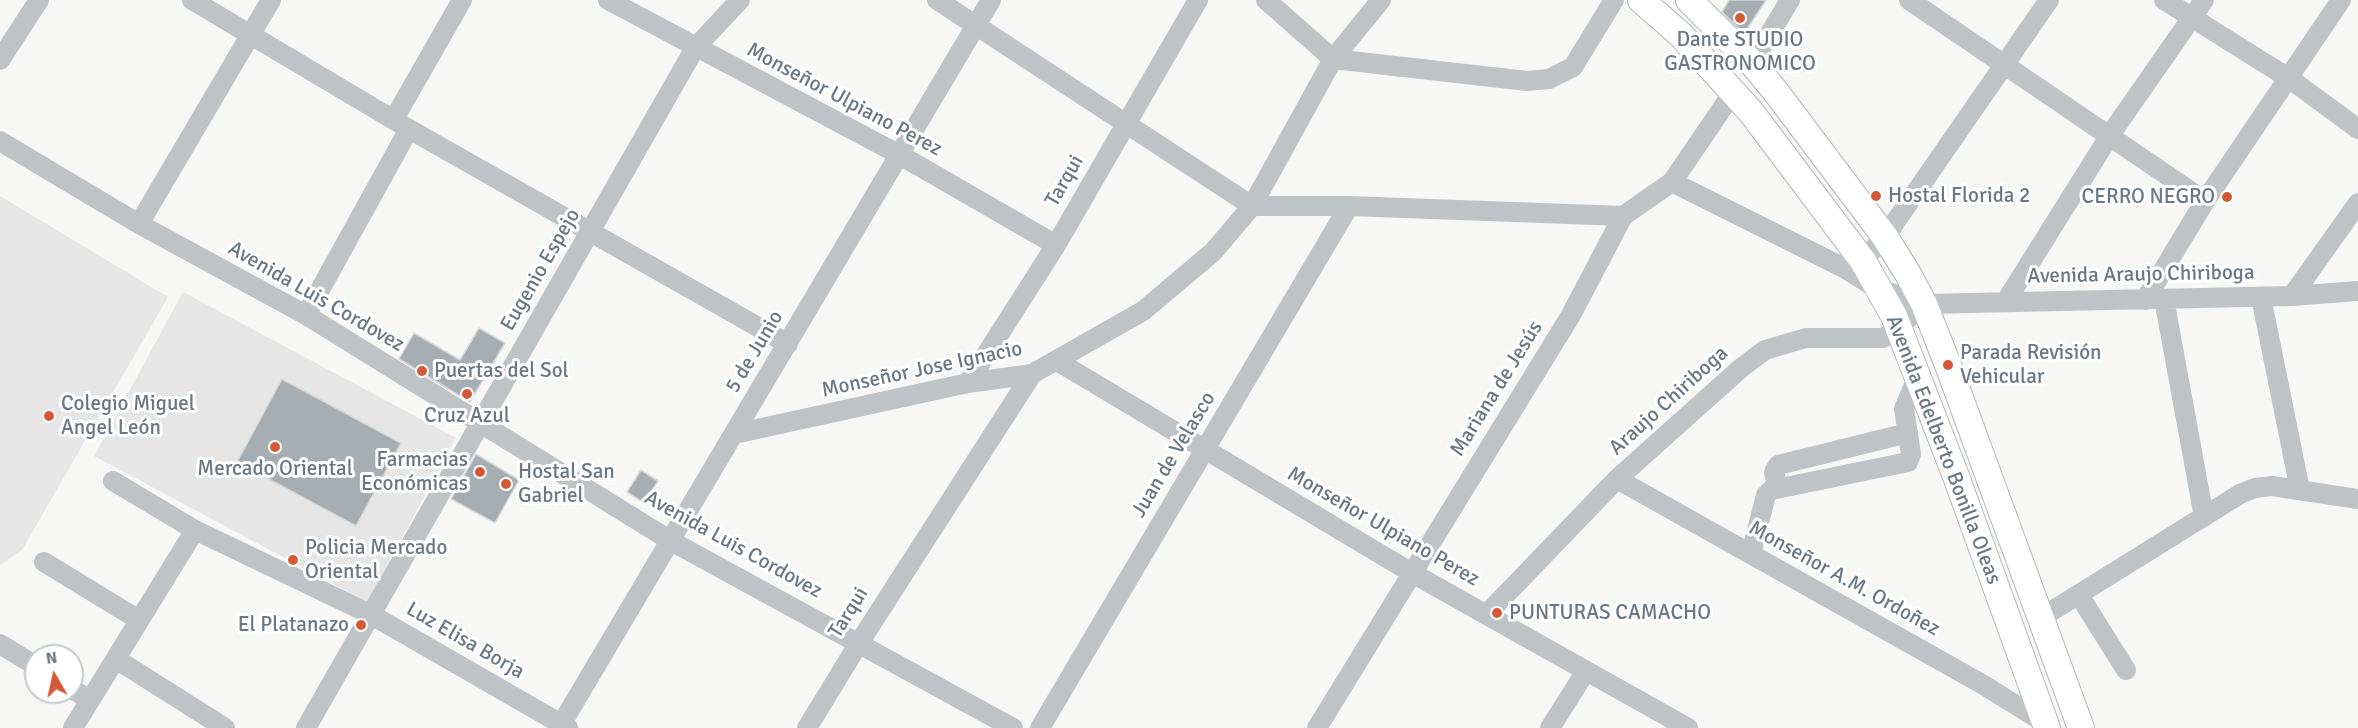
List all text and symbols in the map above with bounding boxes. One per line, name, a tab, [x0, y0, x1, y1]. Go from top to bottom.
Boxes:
marker: Dante STUDIO GASTRONOMICO	[1733, 11, 1747, 25]
place label: Dante STUDIO GASTRONOMICO	[1664, 27, 1816, 77]
street label: Monseñor Ulpiano Perez	[742, 38, 946, 162]
street label: Tarqui	[1040, 151, 1090, 211]
place label: Hostal Florida 2	[1888, 183, 2030, 209]
place label: CERRO NEGRO	[2081, 184, 2215, 210]
marker: Hostal Florida 2	[1869, 189, 1883, 203]
marker: CERRO NEGRO	[2220, 190, 2234, 204]
street label: Eugenio Espejo	[496, 204, 586, 336]
street label: Avenida Luis Cordovez	[223, 236, 409, 358]
street label: Avenida Araujo Chiriboga	[2027, 260, 2255, 290]
street label: 5 de Junio	[721, 306, 789, 398]
street label: Avenida Edelberto Bonilla Oleas	[1880, 312, 2006, 588]
street label: Mariana de Jesús	[1445, 317, 1549, 461]
street label: Monseñor Jose Ignacio	[819, 336, 1025, 404]
place label: Parada Revisión Vehicular	[1960, 340, 2102, 390]
street label: Araujo Chiriboga	[1604, 341, 1734, 461]
place label: Puertas del Sol	[434, 358, 569, 384]
marker: Parada Revisión Vehicular	[1941, 358, 1955, 372]
marker: Puertas del Sol	[415, 364, 429, 378]
marker: Cruz Azul	[460, 387, 474, 401]
street label: Juan de Velasco	[1127, 388, 1221, 522]
place label: Colegio Miguel Angel León	[61, 391, 195, 441]
place label: Cruz Azul	[424, 403, 510, 429]
marker: Colegio Miguel Angel León	[42, 409, 56, 423]
marker: Mercado Oriental	[268, 440, 282, 454]
place label: Farmacias Económicas	[361, 447, 468, 497]
place label: Mercado Oriental	[197, 456, 353, 482]
place label: Hostal San Gabriel	[518, 459, 615, 509]
street label: Monseñor Ulpiano Perez	[1283, 462, 1483, 592]
marker: Farmacias Económicas	[473, 465, 487, 479]
marker: Hostal San Gabriel	[499, 477, 513, 491]
street label: Avenida Luis Cordovez	[640, 486, 826, 604]
street label: Monseñor A.M. Ordoñez	[1744, 516, 1944, 642]
place label: Policia Mercado Oriental	[305, 535, 447, 585]
marker: Policia Mercado Oriental	[286, 553, 300, 567]
street label: Tarqui	[824, 583, 874, 643]
street label: Luz Elisa Borja	[401, 597, 529, 685]
place label: PUNTURAS CAMACHO	[1509, 600, 1711, 626]
marker: PUNTURAS CAMACHO	[1490, 606, 1504, 620]
place label: El Platanazo	[238, 612, 349, 638]
marker: El Platanazo	[354, 618, 368, 632]
north arrow	[24, 644, 84, 704]
text: N	[44, 647, 59, 669]

